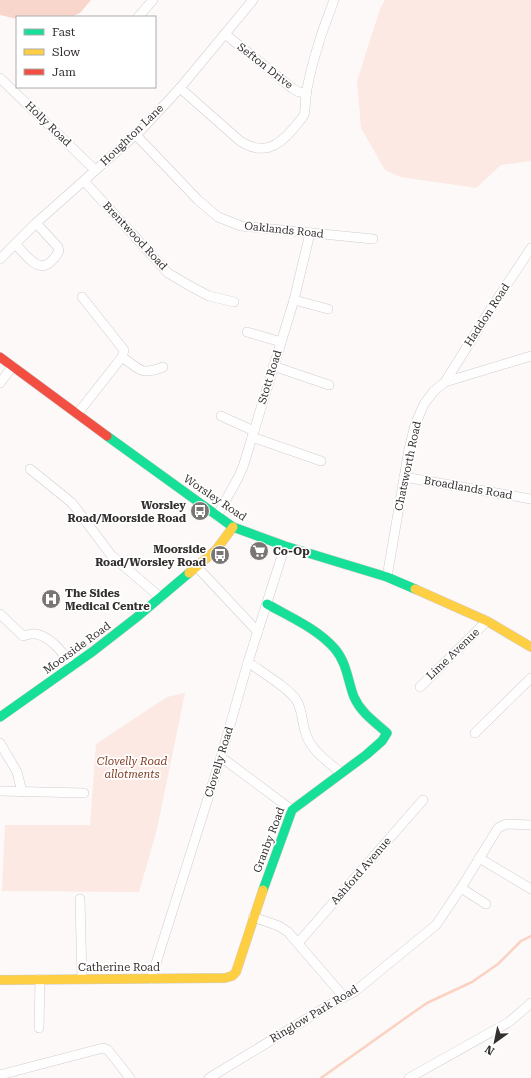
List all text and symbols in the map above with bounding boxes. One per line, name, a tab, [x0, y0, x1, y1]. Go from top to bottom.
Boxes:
legend	[16, 16, 156, 88]
text: Fast	[52, 25, 76, 39]
street label: Sefton Drive	[235, 40, 295, 92]
text: Slow	[52, 45, 80, 59]
text: Jam	[52, 65, 76, 79]
street label: Holly Road	[22, 99, 74, 149]
street label: Houghton Lane	[98, 102, 166, 168]
street label: Brentwood Road	[100, 199, 170, 273]
street label: Oaklands Road	[244, 219, 324, 241]
street label: Haddon Road	[462, 281, 512, 349]
street label: Stott Road	[256, 348, 284, 406]
street label: Chatsworth Road	[392, 420, 424, 512]
street label: Worsley Road	[181, 472, 249, 524]
street label: Broadlands Road	[423, 474, 513, 502]
place label: Worsley Road/Moorside Road	[68, 499, 187, 525]
bus stop icon: Worsley Road/Moorside Road	[189, 500, 211, 522]
supermarket icon: Co-Op	[248, 540, 270, 562]
place label: Moorside Road/Worsley Road	[95, 543, 207, 569]
bus stop icon: Moorside Road/Worsley Road	[209, 544, 231, 566]
place label: Co-Op	[273, 545, 310, 558]
place label: The Sides Medical Centre	[65, 587, 150, 613]
hospital icon: The Sides Medical Centre	[40, 588, 62, 610]
street label: Moorside Road	[41, 619, 113, 677]
street label: Lime Avenue	[424, 625, 482, 683]
street label: Clovelly Road	[202, 725, 236, 799]
park label: Clovelly Road allotments	[97, 755, 167, 781]
street label: Granby Road	[251, 805, 287, 875]
street label: Ashford Avenue	[328, 835, 394, 907]
street label: Catherine Road	[78, 961, 160, 974]
street label: Ringlow Park Road	[268, 983, 360, 1045]
north arrow	[475, 1022, 515, 1062]
text: N	[482, 1042, 497, 1058]

